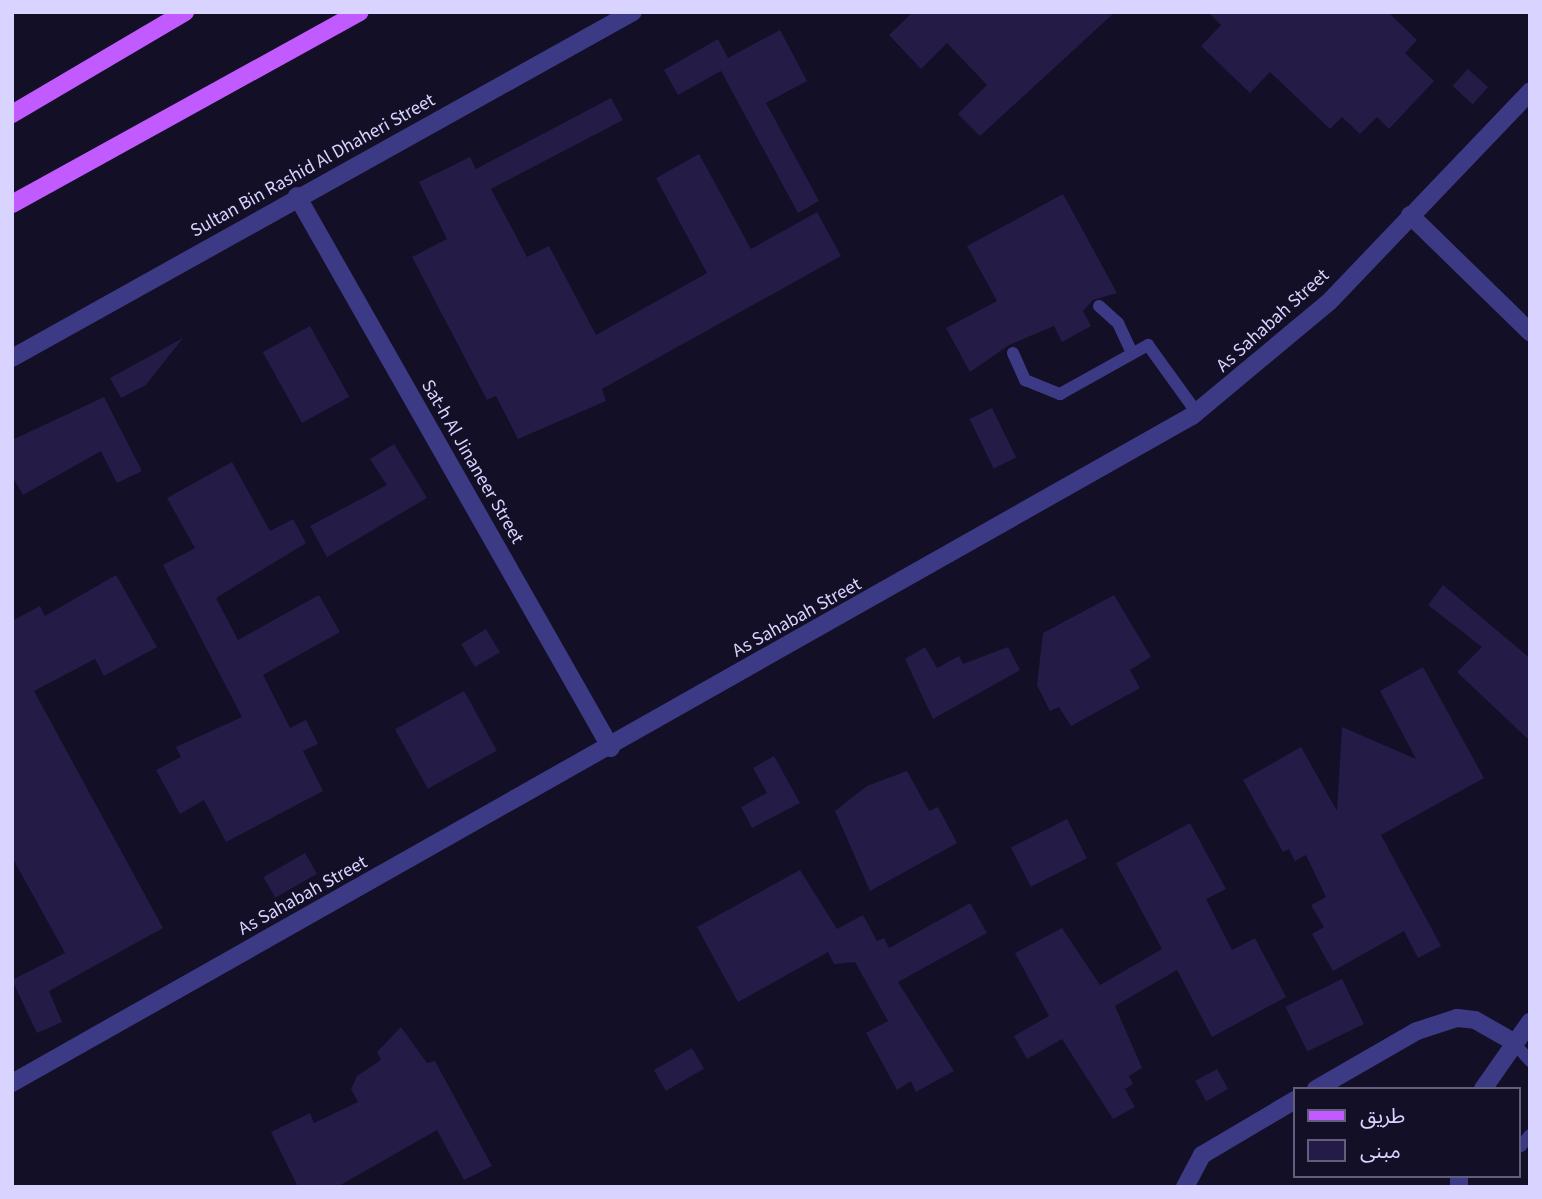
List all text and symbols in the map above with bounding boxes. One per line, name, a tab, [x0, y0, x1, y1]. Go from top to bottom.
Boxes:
street label: Sultan Bin Rashid Al Dhaheri Street	[187, 89, 439, 243]
street label: As Sahabah Street	[1212, 264, 1334, 378]
street label: Sat-h Al Jinaneer Street	[416, 376, 528, 548]
street label: As Sahabah Street	[729, 573, 865, 663]
street label: As Sahabah Street	[235, 851, 371, 941]
legend	[1294, 1087, 1521, 1178]
text: طريق	[1360, 1101, 1405, 1131]
text: مبنى	[1360, 1136, 1401, 1166]

